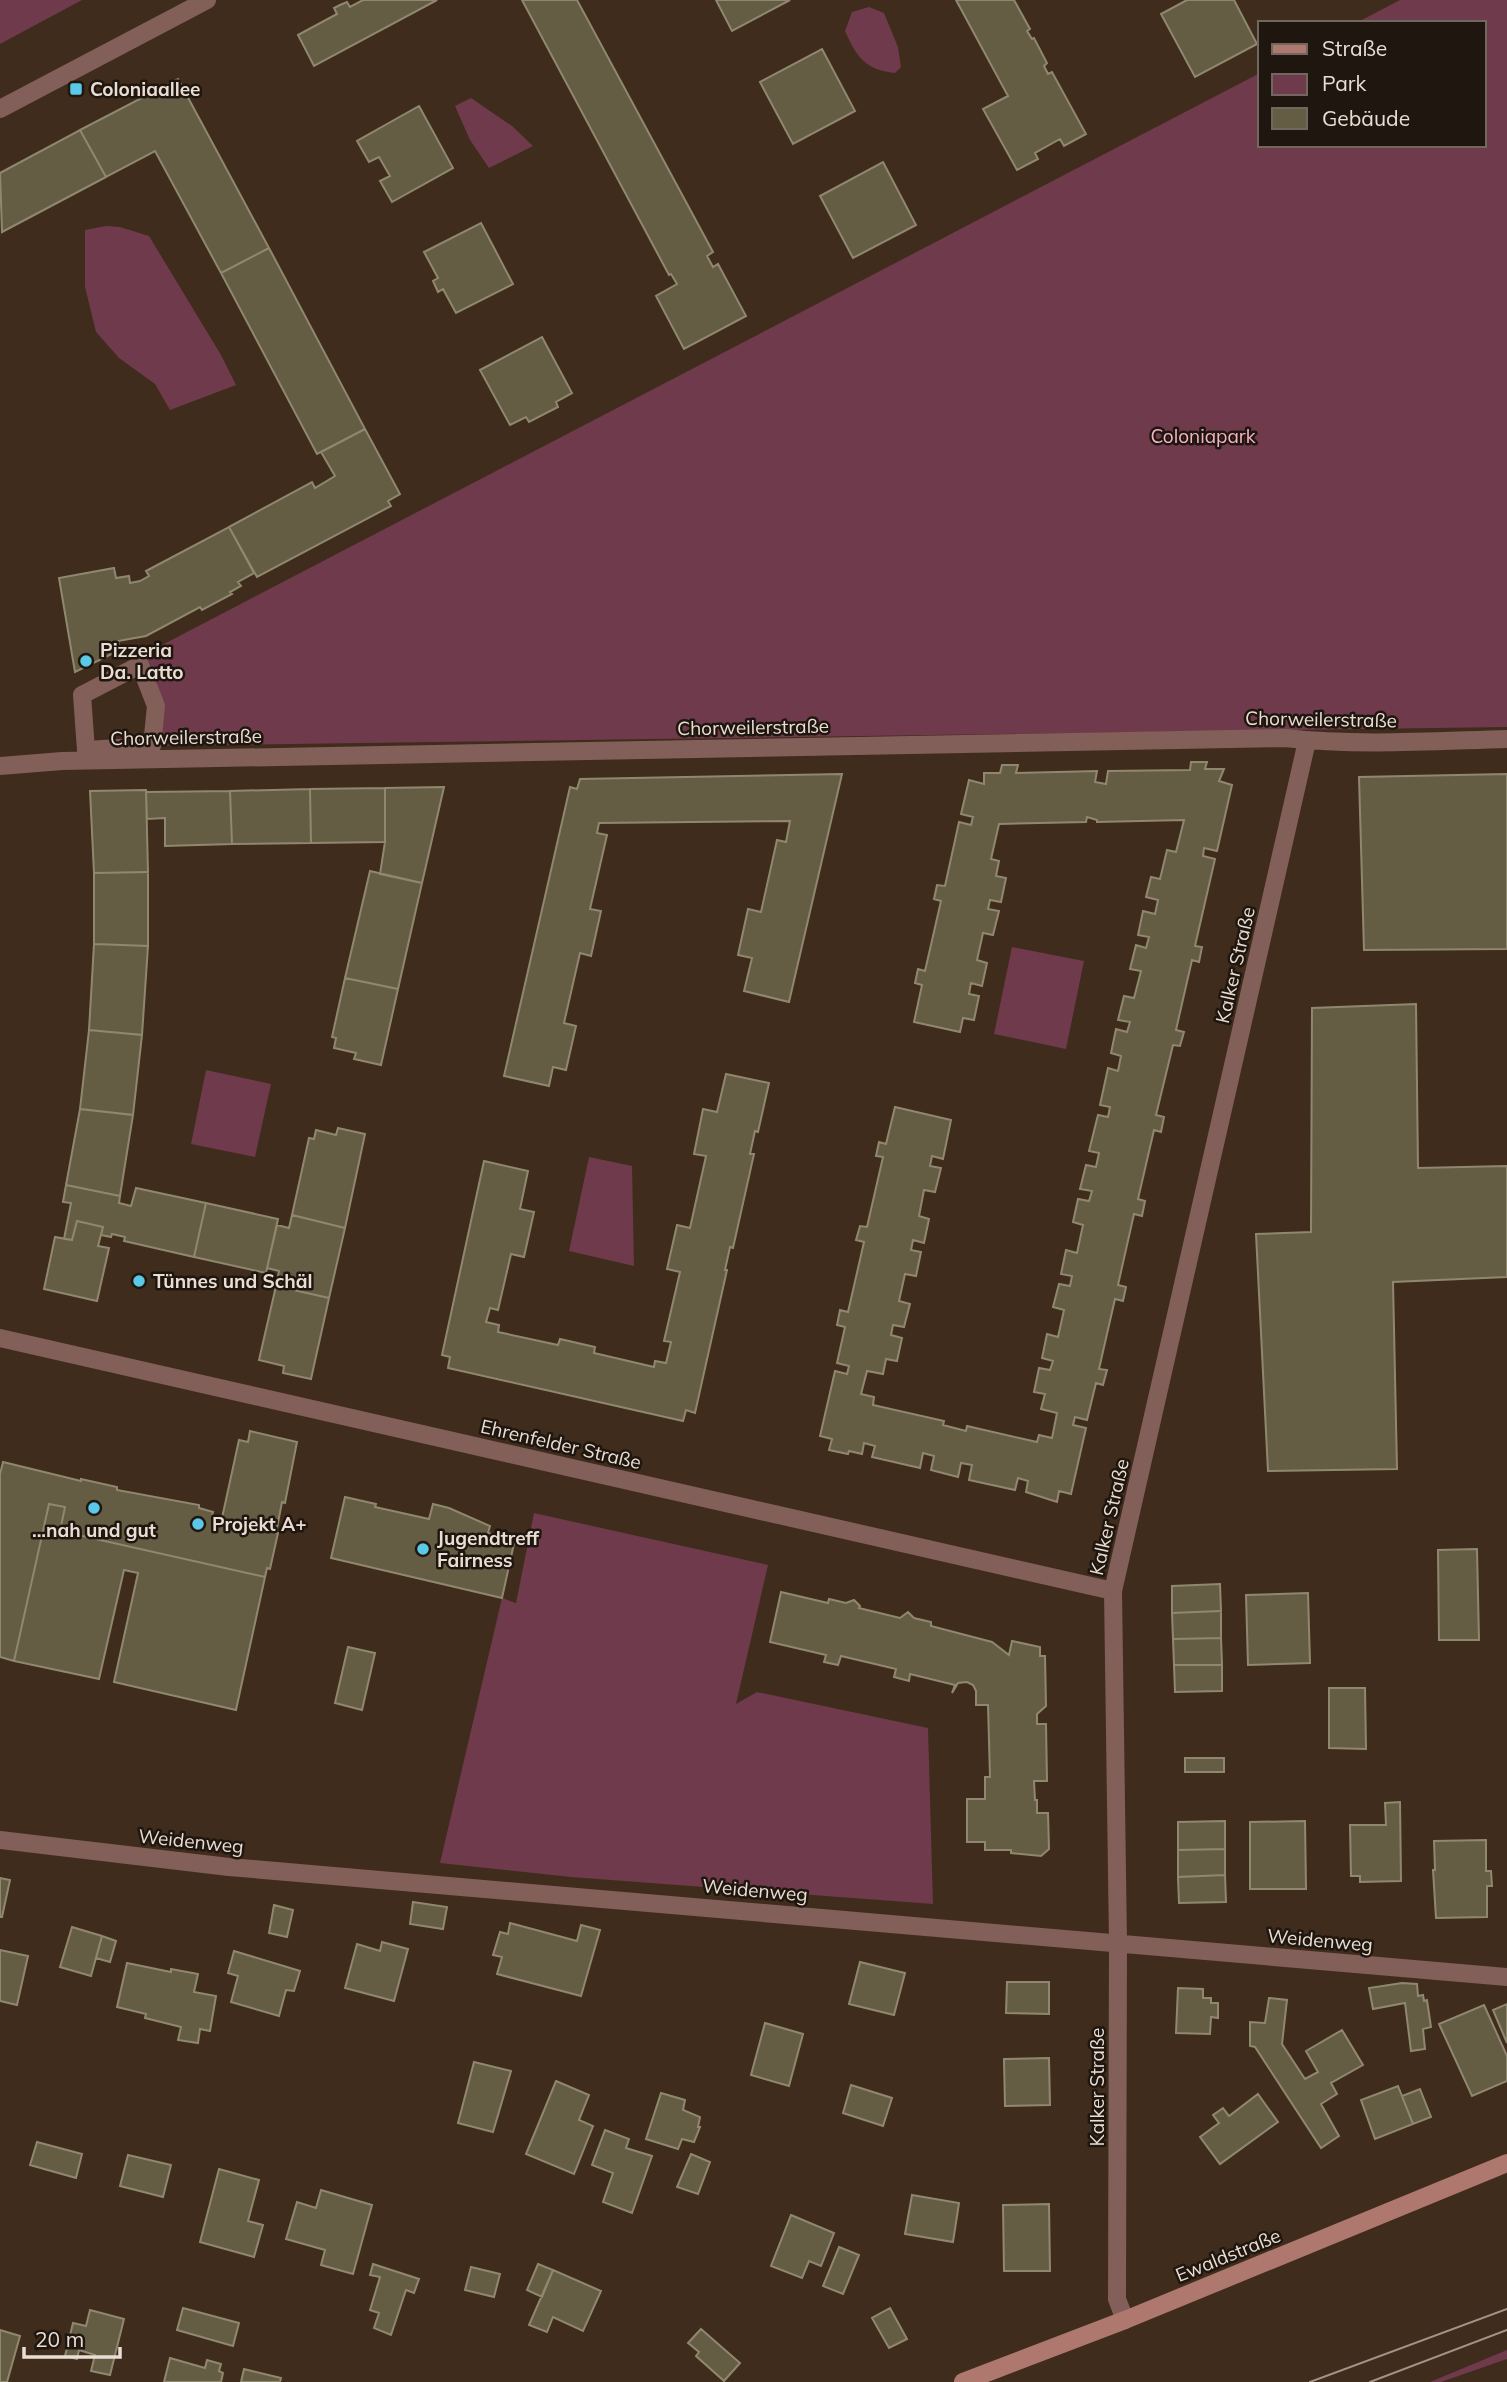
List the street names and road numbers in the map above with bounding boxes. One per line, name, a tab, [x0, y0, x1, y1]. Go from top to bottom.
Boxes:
street label: Chorweilerstraße	[1245, 706, 1397, 732]
street label: Chorweilerstraße	[677, 714, 829, 740]
street label: Chorweilerstraße	[110, 724, 262, 750]
street label: Kalker Straße	[1210, 904, 1260, 1026]
street label: Ehrenfelder Straße	[478, 1414, 644, 1474]
street label: Kalker Straße	[1084, 1456, 1134, 1578]
street label: Weidenweg	[137, 1824, 245, 1858]
street label: Weidenweg	[701, 1873, 809, 1907]
street label: Weidenweg	[1266, 1923, 1374, 1957]
street label: Kalker Straße	[1085, 2028, 1109, 2146]
street label: Ewaldstraße	[1172, 2223, 1284, 2287]

